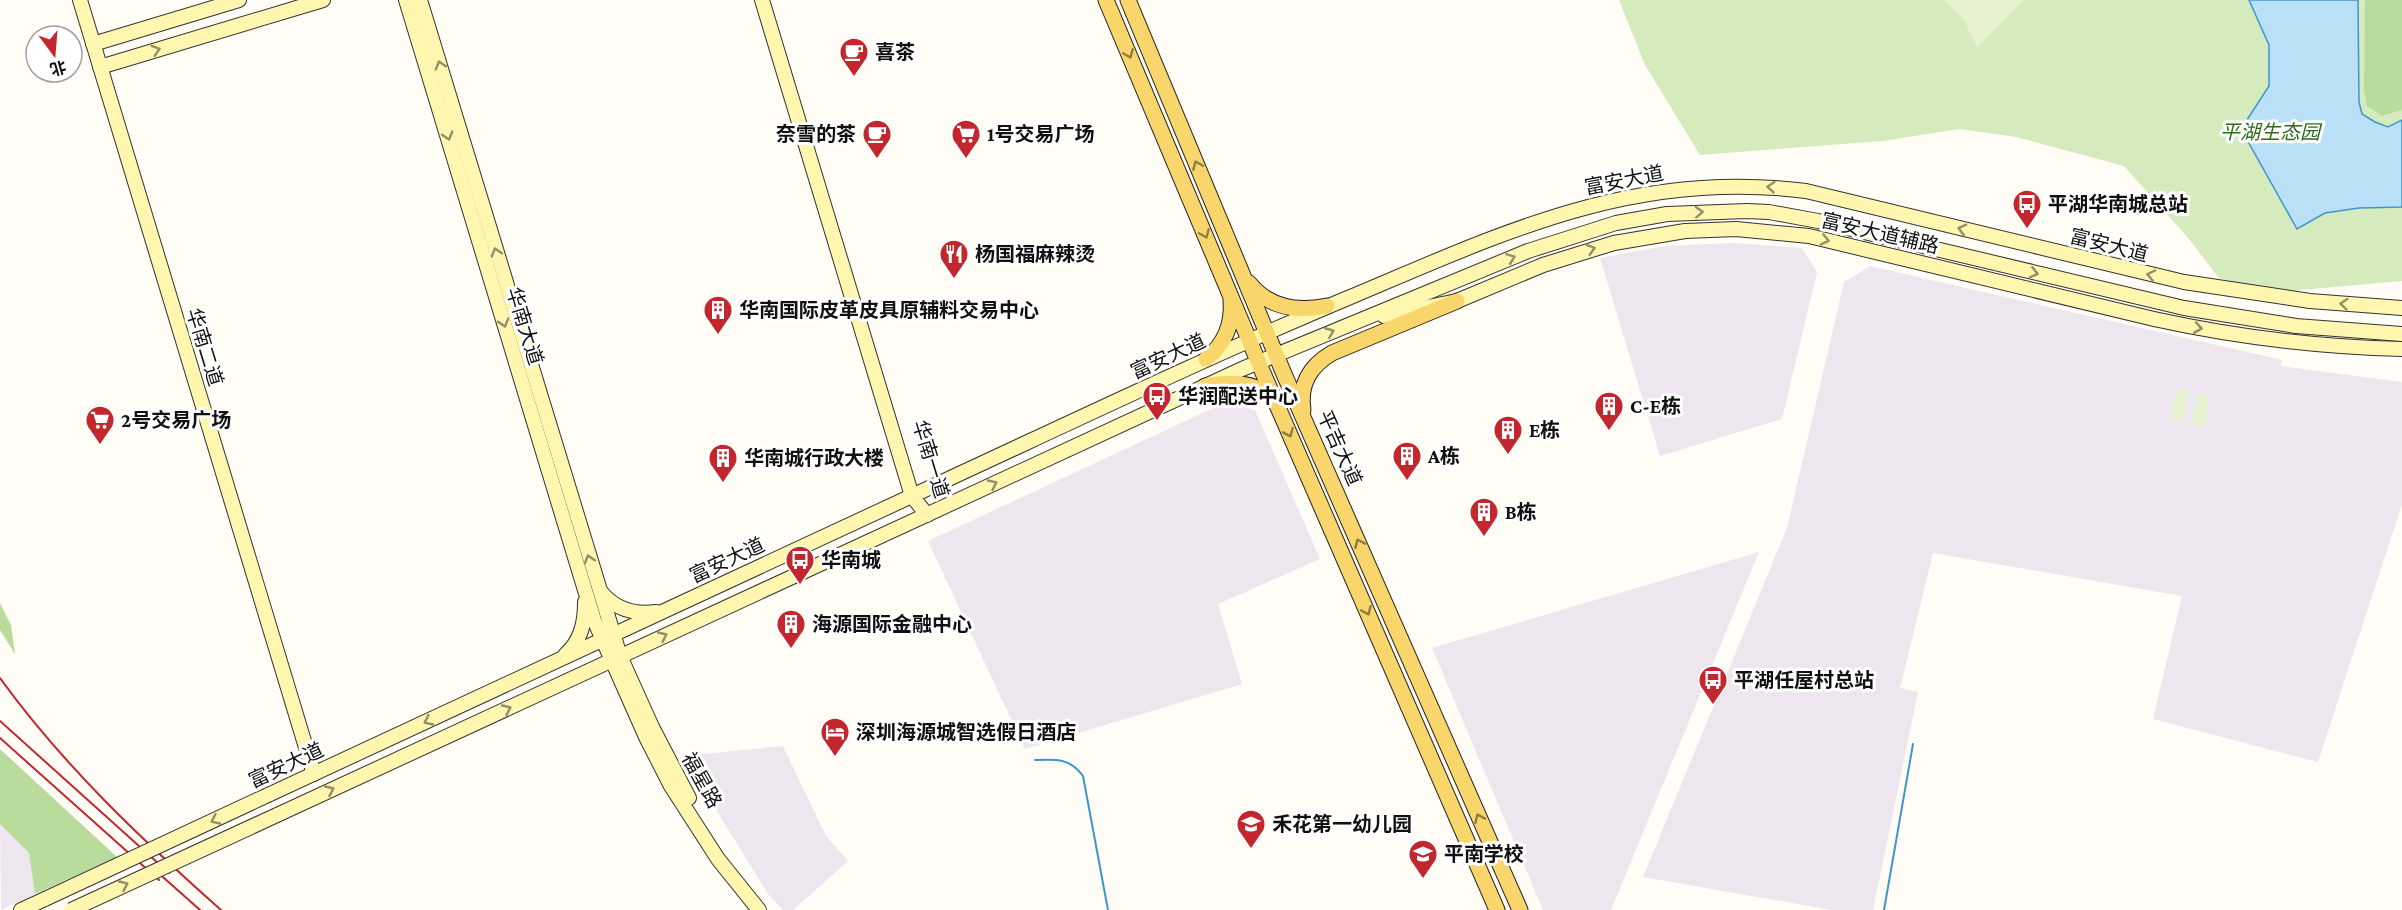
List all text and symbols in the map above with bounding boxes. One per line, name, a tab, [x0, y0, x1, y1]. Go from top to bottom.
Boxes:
north arrow	[24, 24, 84, 84]
cafe icon: 喜茶	[838, 36, 870, 78]
place label: 喜茶	[875, 41, 915, 63]
one-way arrow	[150, 45, 161, 57]
one-way arrow	[1122, 48, 1134, 59]
text: 北	[48, 58, 68, 78]
one-way arrow	[435, 60, 447, 71]
cafe icon: 奈雪的茶	[861, 118, 893, 160]
supermarket icon: 1号交易广场	[950, 118, 982, 160]
park label: 平湖生态园	[2220, 121, 2323, 143]
place label: 奈雪的茶	[776, 123, 856, 145]
place label: 1号交易广场	[987, 123, 1094, 145]
one-way arrow	[441, 130, 453, 141]
one-way arrow	[1192, 161, 1204, 172]
street label: 富安大道	[1583, 162, 1665, 198]
one-way arrow	[1767, 181, 1776, 194]
bus stop icon: 平湖华南城总站	[2011, 188, 2043, 230]
place label: 平湖华南城总站	[2048, 193, 2188, 215]
one-way arrow	[1695, 206, 1704, 219]
street label: 富安大道辅路	[1819, 209, 1941, 257]
one-way arrow	[1957, 223, 1967, 236]
street label: 富安大道	[2068, 225, 2150, 265]
one-way arrow	[1198, 227, 1210, 238]
one-way arrow	[1820, 232, 1830, 245]
restaurant icon: 杨国福麻辣烫	[938, 238, 970, 280]
place label: 杨国福麻辣烫	[975, 243, 1095, 265]
one-way arrow	[1585, 244, 1596, 256]
one-way arrow	[491, 247, 503, 258]
one-way arrow	[1504, 253, 1515, 265]
one-way arrow	[2029, 266, 2039, 279]
one-way arrow	[2146, 270, 2156, 283]
street label: 华南大道	[503, 285, 547, 367]
building icon: 华南国际皮革皮具原辅料交易中心	[702, 294, 734, 336]
one-way arrow	[2339, 298, 2348, 311]
place label: 华南国际皮革皮具原辅料交易中心	[739, 299, 1039, 321]
street label: 华南二道	[183, 306, 227, 388]
one-way arrow	[497, 317, 509, 328]
one-way arrow	[2194, 322, 2203, 334]
one-way arrow	[1324, 327, 1335, 339]
street label: 富安大道	[1127, 329, 1209, 383]
bus stop icon: 华润配送中心	[1141, 380, 1173, 422]
place label: 华润配送中心	[1178, 385, 1298, 407]
building icon: C-E栋	[1593, 390, 1625, 432]
place label: C-E栋	[1630, 395, 1681, 417]
supermarket icon: 2号交易广场	[84, 404, 116, 446]
street label: 平吉大道	[1314, 407, 1366, 489]
place label: 2号交易广场	[121, 409, 231, 431]
building icon: E栋	[1492, 414, 1524, 456]
street label: 华南一道	[909, 418, 953, 500]
place label: E栋	[1529, 419, 1560, 441]
one-way arrow	[1282, 426, 1294, 437]
building icon: A栋	[1391, 440, 1423, 482]
building icon: 华南城行政大楼	[707, 442, 739, 484]
place label: A栋	[1427, 445, 1460, 467]
place label: 华南城行政大楼	[744, 447, 884, 469]
one-way arrow	[986, 479, 997, 491]
building icon: B栋	[1468, 496, 1500, 538]
place label: B栋	[1505, 501, 1537, 523]
street label: 富安大道	[686, 533, 768, 587]
one-way arrow	[1354, 539, 1366, 550]
bus stop icon: 华南城	[784, 544, 816, 586]
place label: 华南城	[821, 549, 881, 571]
one-way arrow	[584, 554, 596, 565]
one-way arrow	[1360, 605, 1372, 616]
building icon: 海源国际金融中心	[775, 608, 807, 650]
place label: 海源国际金融中心	[812, 613, 972, 635]
one-way arrow	[657, 632, 668, 644]
bus stop icon: 平湖任屋村总站	[1697, 664, 1729, 706]
place label: 平湖任屋村总站	[1734, 669, 1874, 691]
one-way arrow	[501, 704, 512, 716]
one-way arrow	[424, 713, 435, 725]
hotel icon: 深圳海源城智选假日酒店	[819, 716, 851, 758]
place label: 深圳海源城智选假日酒店	[856, 721, 1076, 743]
street label: 富安大道	[245, 738, 327, 792]
street label: 福星路	[678, 748, 726, 812]
one-way arrow	[324, 786, 335, 798]
school or university icon: 禾花第一幼儿园	[1235, 808, 1267, 850]
one-way arrow	[211, 812, 222, 824]
place label: 禾花第一幼儿园	[1272, 813, 1412, 835]
one-way arrow	[1475, 813, 1487, 824]
school or university icon: 平南学校	[1407, 838, 1439, 880]
place label: 平南学校	[1444, 843, 1524, 865]
one-way arrow	[118, 881, 129, 893]

